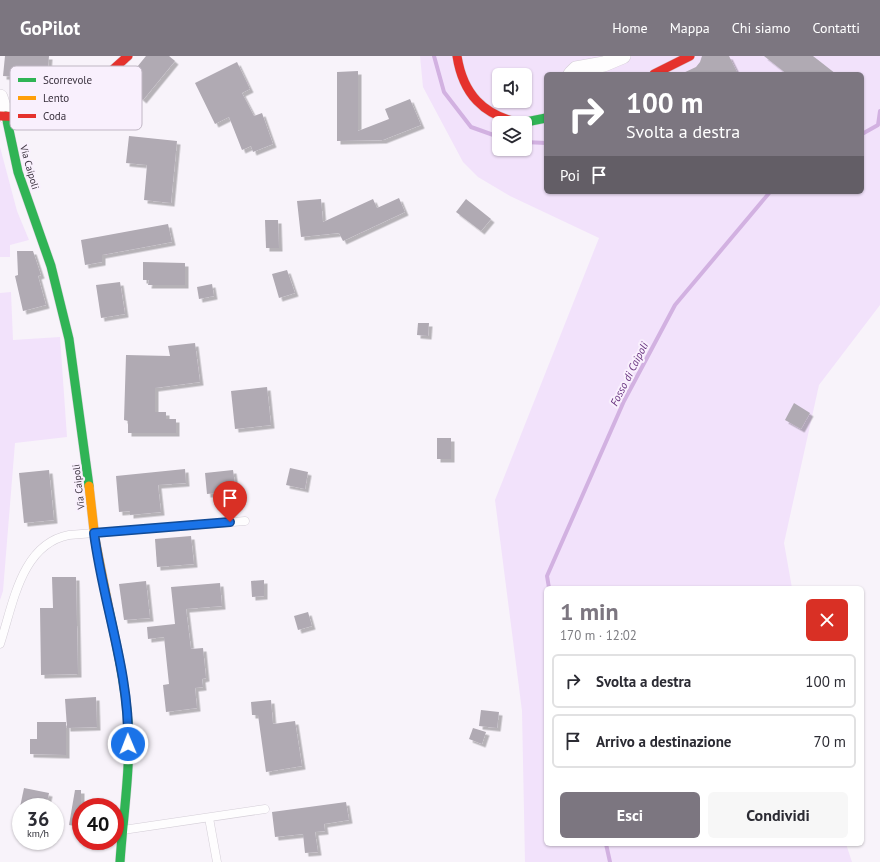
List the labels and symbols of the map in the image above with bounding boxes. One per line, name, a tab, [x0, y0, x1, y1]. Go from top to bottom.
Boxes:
legend	[10, 66, 142, 130]
text: Scorrevole	[43, 73, 93, 87]
text: Lento	[43, 91, 69, 105]
text: Coda	[43, 109, 66, 123]
street label: Via Caipoli	[17, 142, 42, 191]
water label: Fosso di Caipoli	[607, 339, 652, 408]
street label: Via Caipoli	[69, 464, 88, 511]
pin	[213, 481, 247, 522]
position arrow	[107, 723, 149, 765]
speed limit sign: 40	[72, 798, 124, 850]

